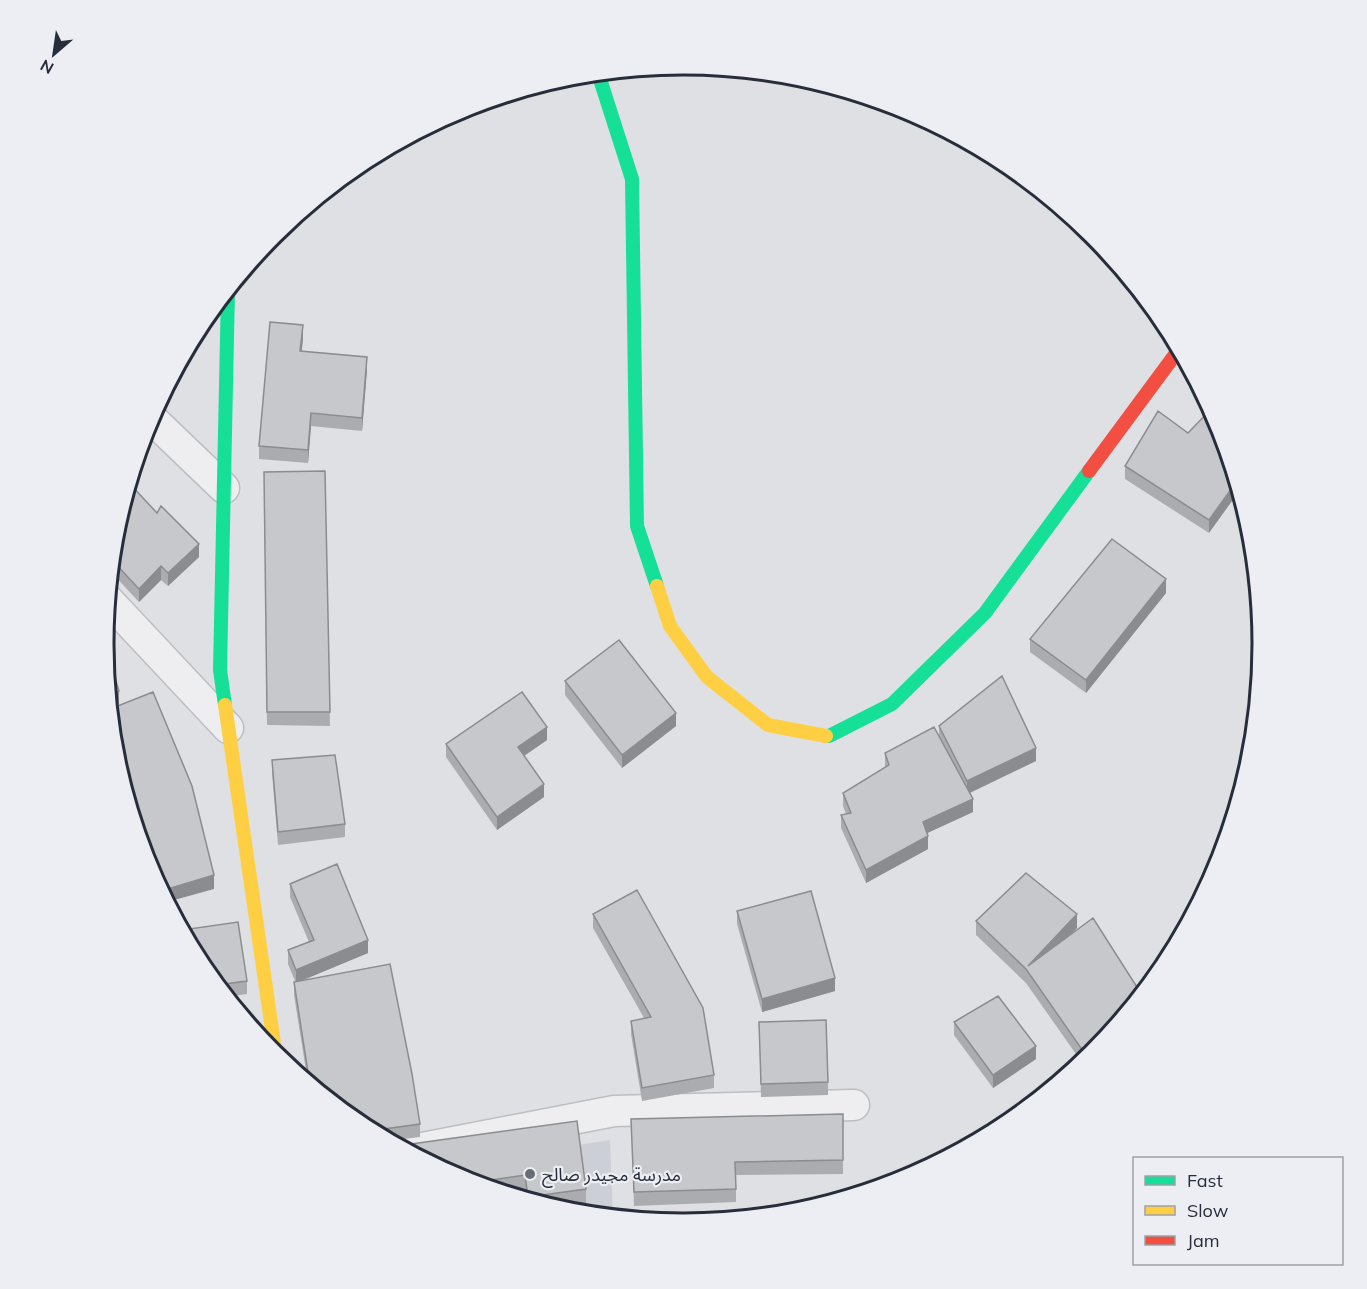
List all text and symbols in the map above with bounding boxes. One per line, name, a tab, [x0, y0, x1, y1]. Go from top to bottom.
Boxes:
north arrow	[24, 24, 84, 84]
text: N	[37, 55, 57, 79]
legend	[1133, 1157, 1343, 1265]
place label: مدرسة مجيدر صالح	[542, 1163, 681, 1188]
marker: مدرسة مجيدر صالح	[523, 1167, 537, 1181]
text: Fast	[1187, 1169, 1223, 1192]
text: Slow	[1187, 1199, 1229, 1222]
text: Jam	[1187, 1229, 1220, 1252]

